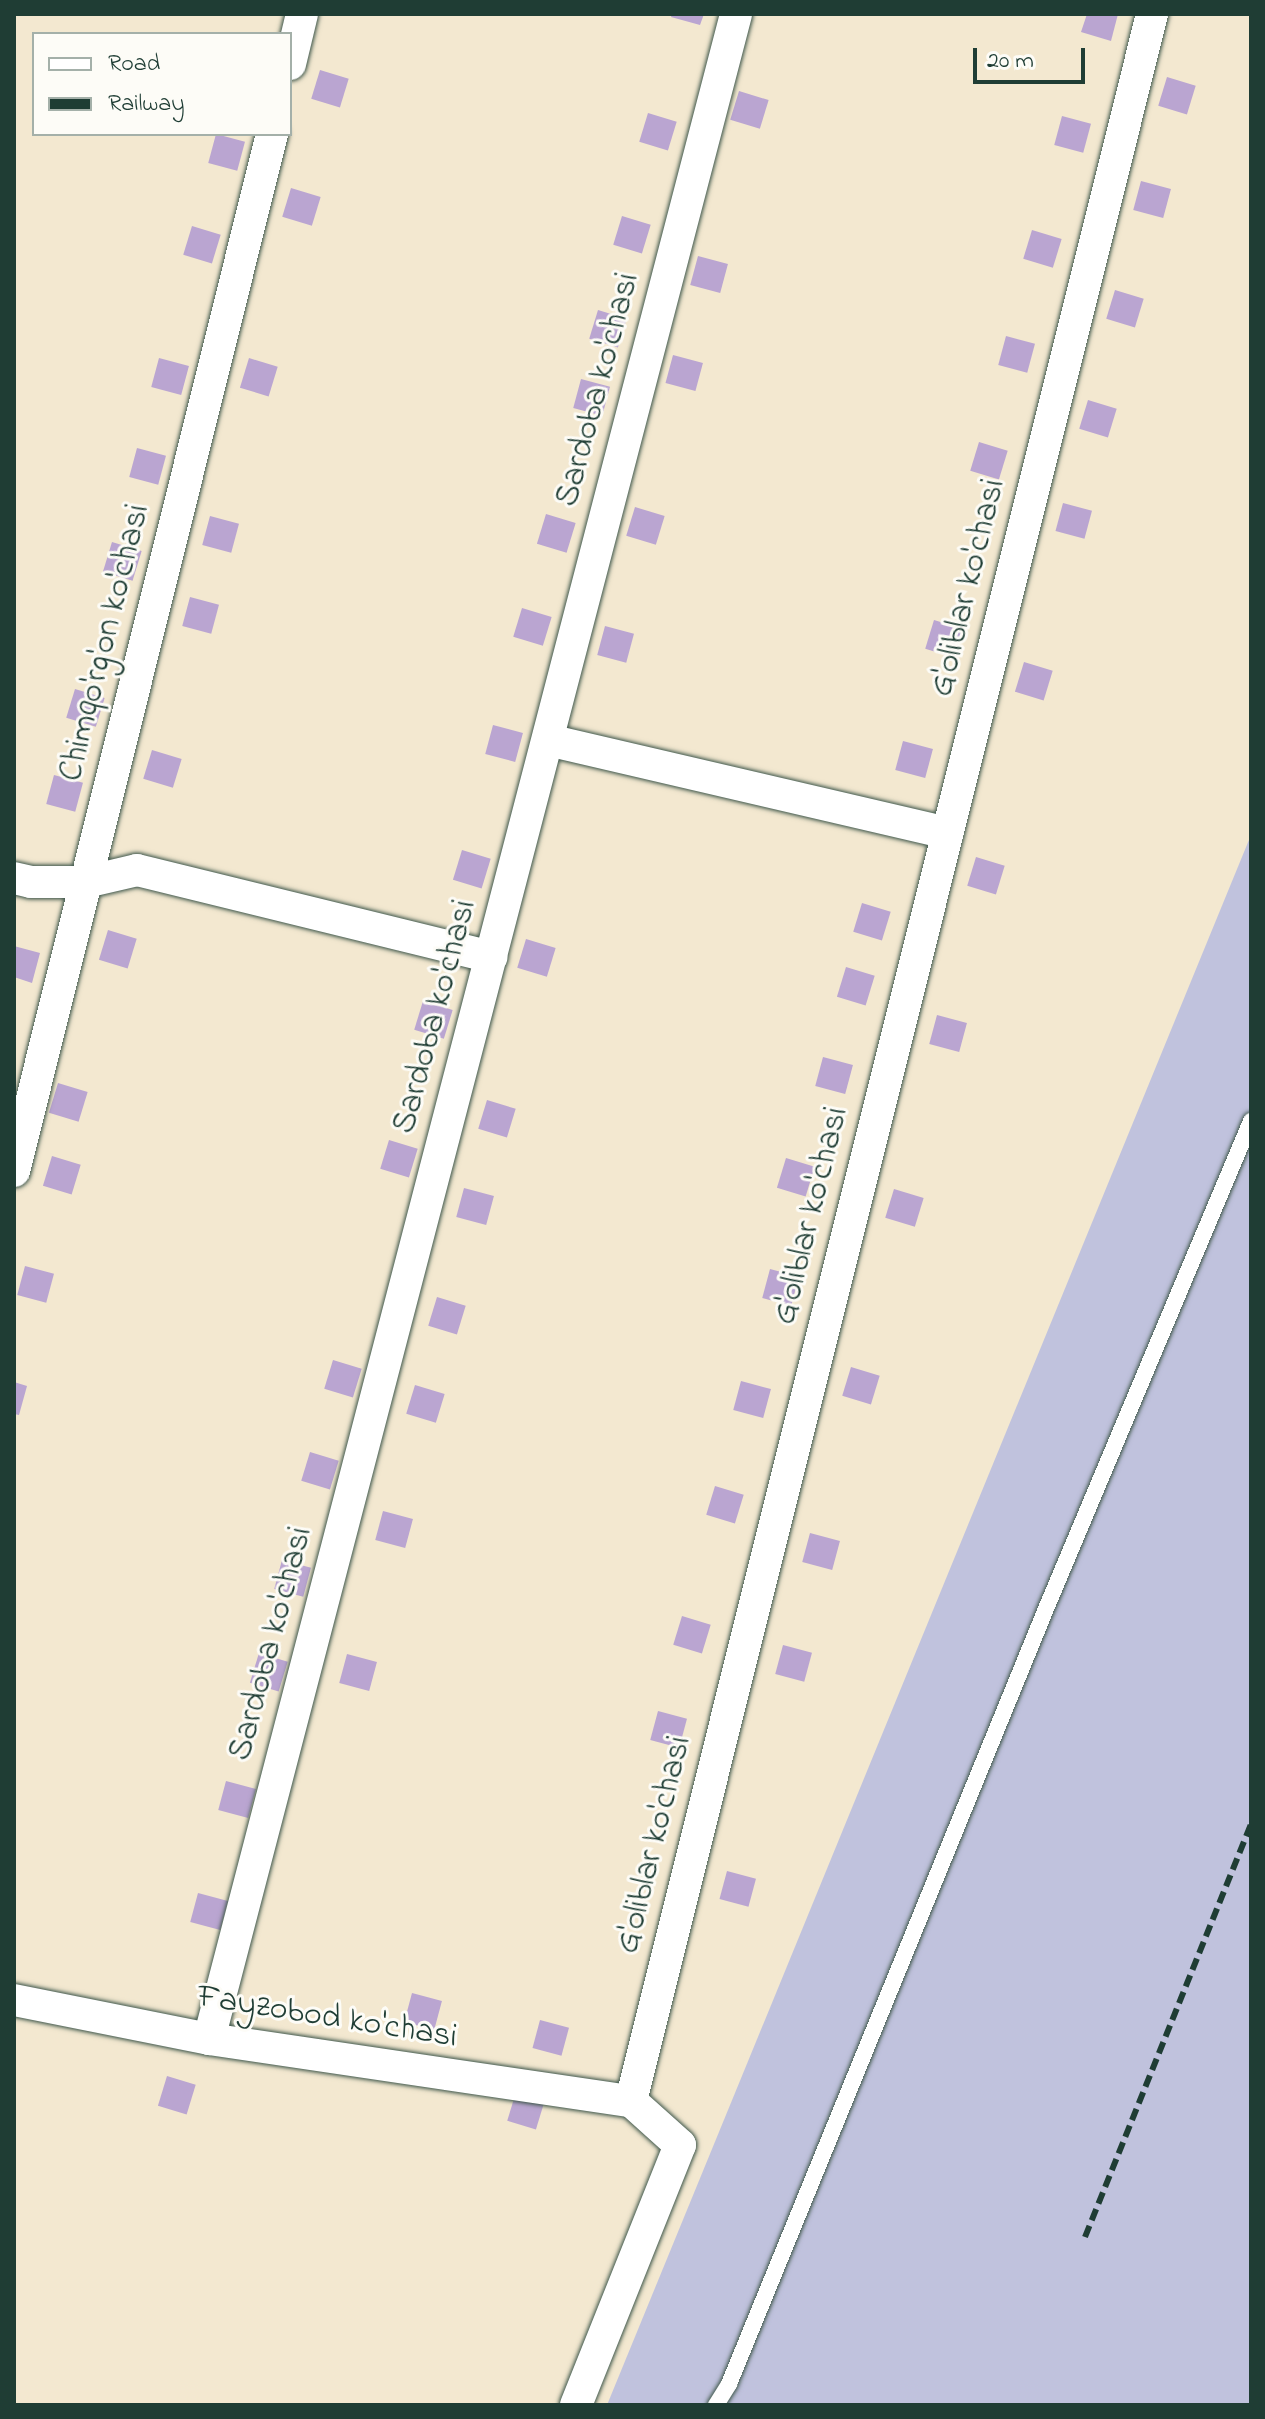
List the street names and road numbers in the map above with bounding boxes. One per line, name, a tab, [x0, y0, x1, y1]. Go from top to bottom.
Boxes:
street label: Sardoba ko'chasi	[548, 269, 650, 511]
street label: G'oliblar ko'chasi	[922, 475, 1016, 701]
street label: Chimqo'rg'on ko'chasi	[52, 500, 160, 786]
street label: Sardoba ko'chasi	[385, 896, 487, 1138]
street label: G'oliblar ko'chasi	[765, 1103, 859, 1329]
street label: Sardoba ko'chasi	[221, 1523, 323, 1765]
street label: G'oliblar ko'chasi	[608, 1732, 702, 1958]
street label: Fayzobod ko'chasi	[194, 1977, 460, 2059]

